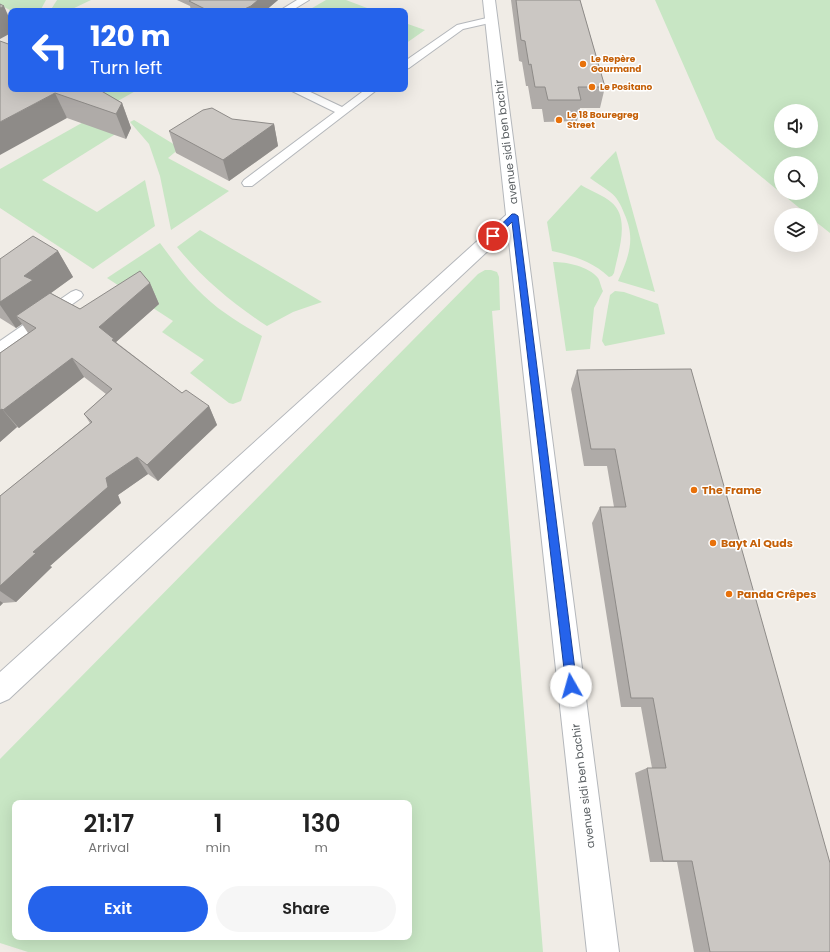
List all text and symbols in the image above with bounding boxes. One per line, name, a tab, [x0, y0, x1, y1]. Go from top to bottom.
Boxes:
text: 120 m	[90, 17, 170, 56]
icon: left	[24, 24, 76, 76]
place label: Le Repère Gourmand	[591, 53, 641, 75]
text: Turn left	[90, 55, 162, 80]
marker: Le Repère Gourmand	[578, 59, 588, 69]
street label: avenue sidi ben bachir	[490, 79, 522, 205]
place label: Le Positano	[600, 81, 653, 93]
marker: Le Positano	[587, 82, 597, 92]
map controls	[774, 104, 818, 252]
button: sound	[774, 104, 818, 148]
place label: Le 18 Bouregreg Street	[567, 109, 639, 131]
marker: Le 18 Bouregreg Street	[554, 115, 564, 125]
button: search	[774, 156, 818, 200]
button: layers	[774, 208, 818, 252]
pin	[476, 219, 510, 253]
icon: arrive	[482, 225, 504, 247]
place label: The Frame	[702, 482, 762, 498]
marker: The Frame	[689, 485, 699, 495]
place label: Bayt Al Quds	[721, 535, 793, 551]
marker: Bayt Al Quds	[708, 538, 718, 548]
place label: Panda Crêpes	[737, 586, 816, 602]
marker: Panda Crêpes	[724, 589, 734, 599]
position arrow	[550, 665, 592, 707]
street label: avenue sidi ben bachir	[567, 723, 599, 849]
text: 21:17	[83, 807, 134, 840]
text: 1	[214, 807, 222, 840]
text: 130	[302, 807, 341, 840]
text: Arrival	[88, 838, 129, 857]
text: min	[206, 838, 230, 857]
text: m	[315, 838, 328, 857]
button: Exit	[28, 886, 208, 932]
button: Share	[216, 886, 396, 932]

